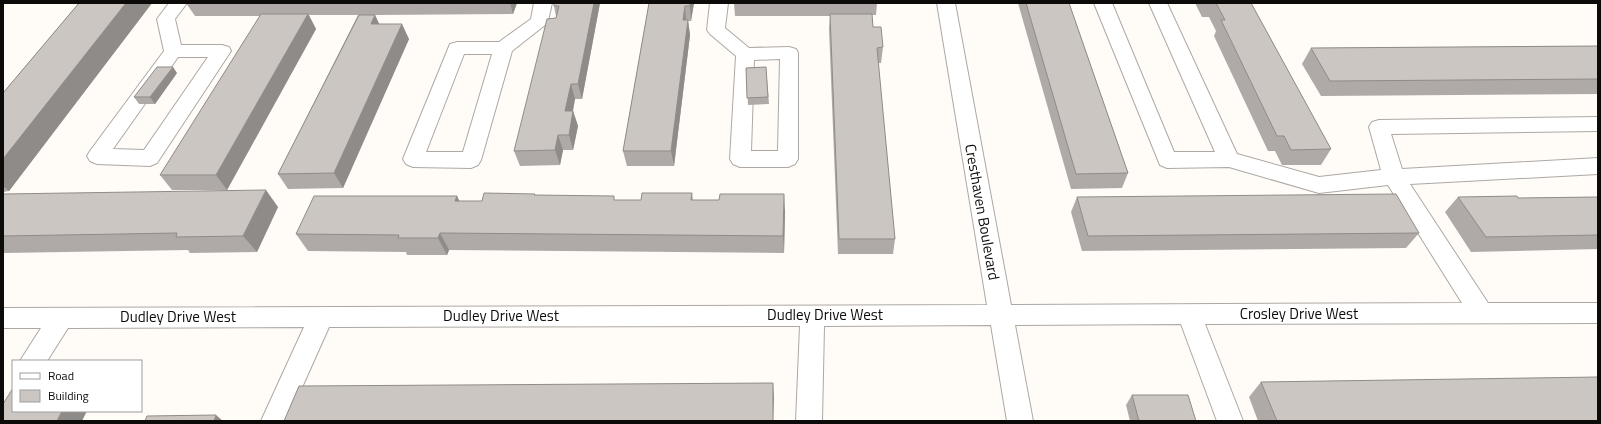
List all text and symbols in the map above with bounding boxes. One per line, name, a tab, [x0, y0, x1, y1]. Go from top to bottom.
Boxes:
street label: Cresthaven Boulevard	[959, 142, 1006, 282]
street label: Crosley Drive West	[1240, 302, 1359, 325]
street label: Dudley Drive West	[767, 303, 884, 326]
street label: Dudley Drive West	[443, 304, 560, 327]
street label: Dudley Drive West	[120, 305, 237, 328]
legend	[12, 360, 142, 412]
text: Road	[48, 366, 74, 385]
text: Building	[48, 386, 89, 405]

